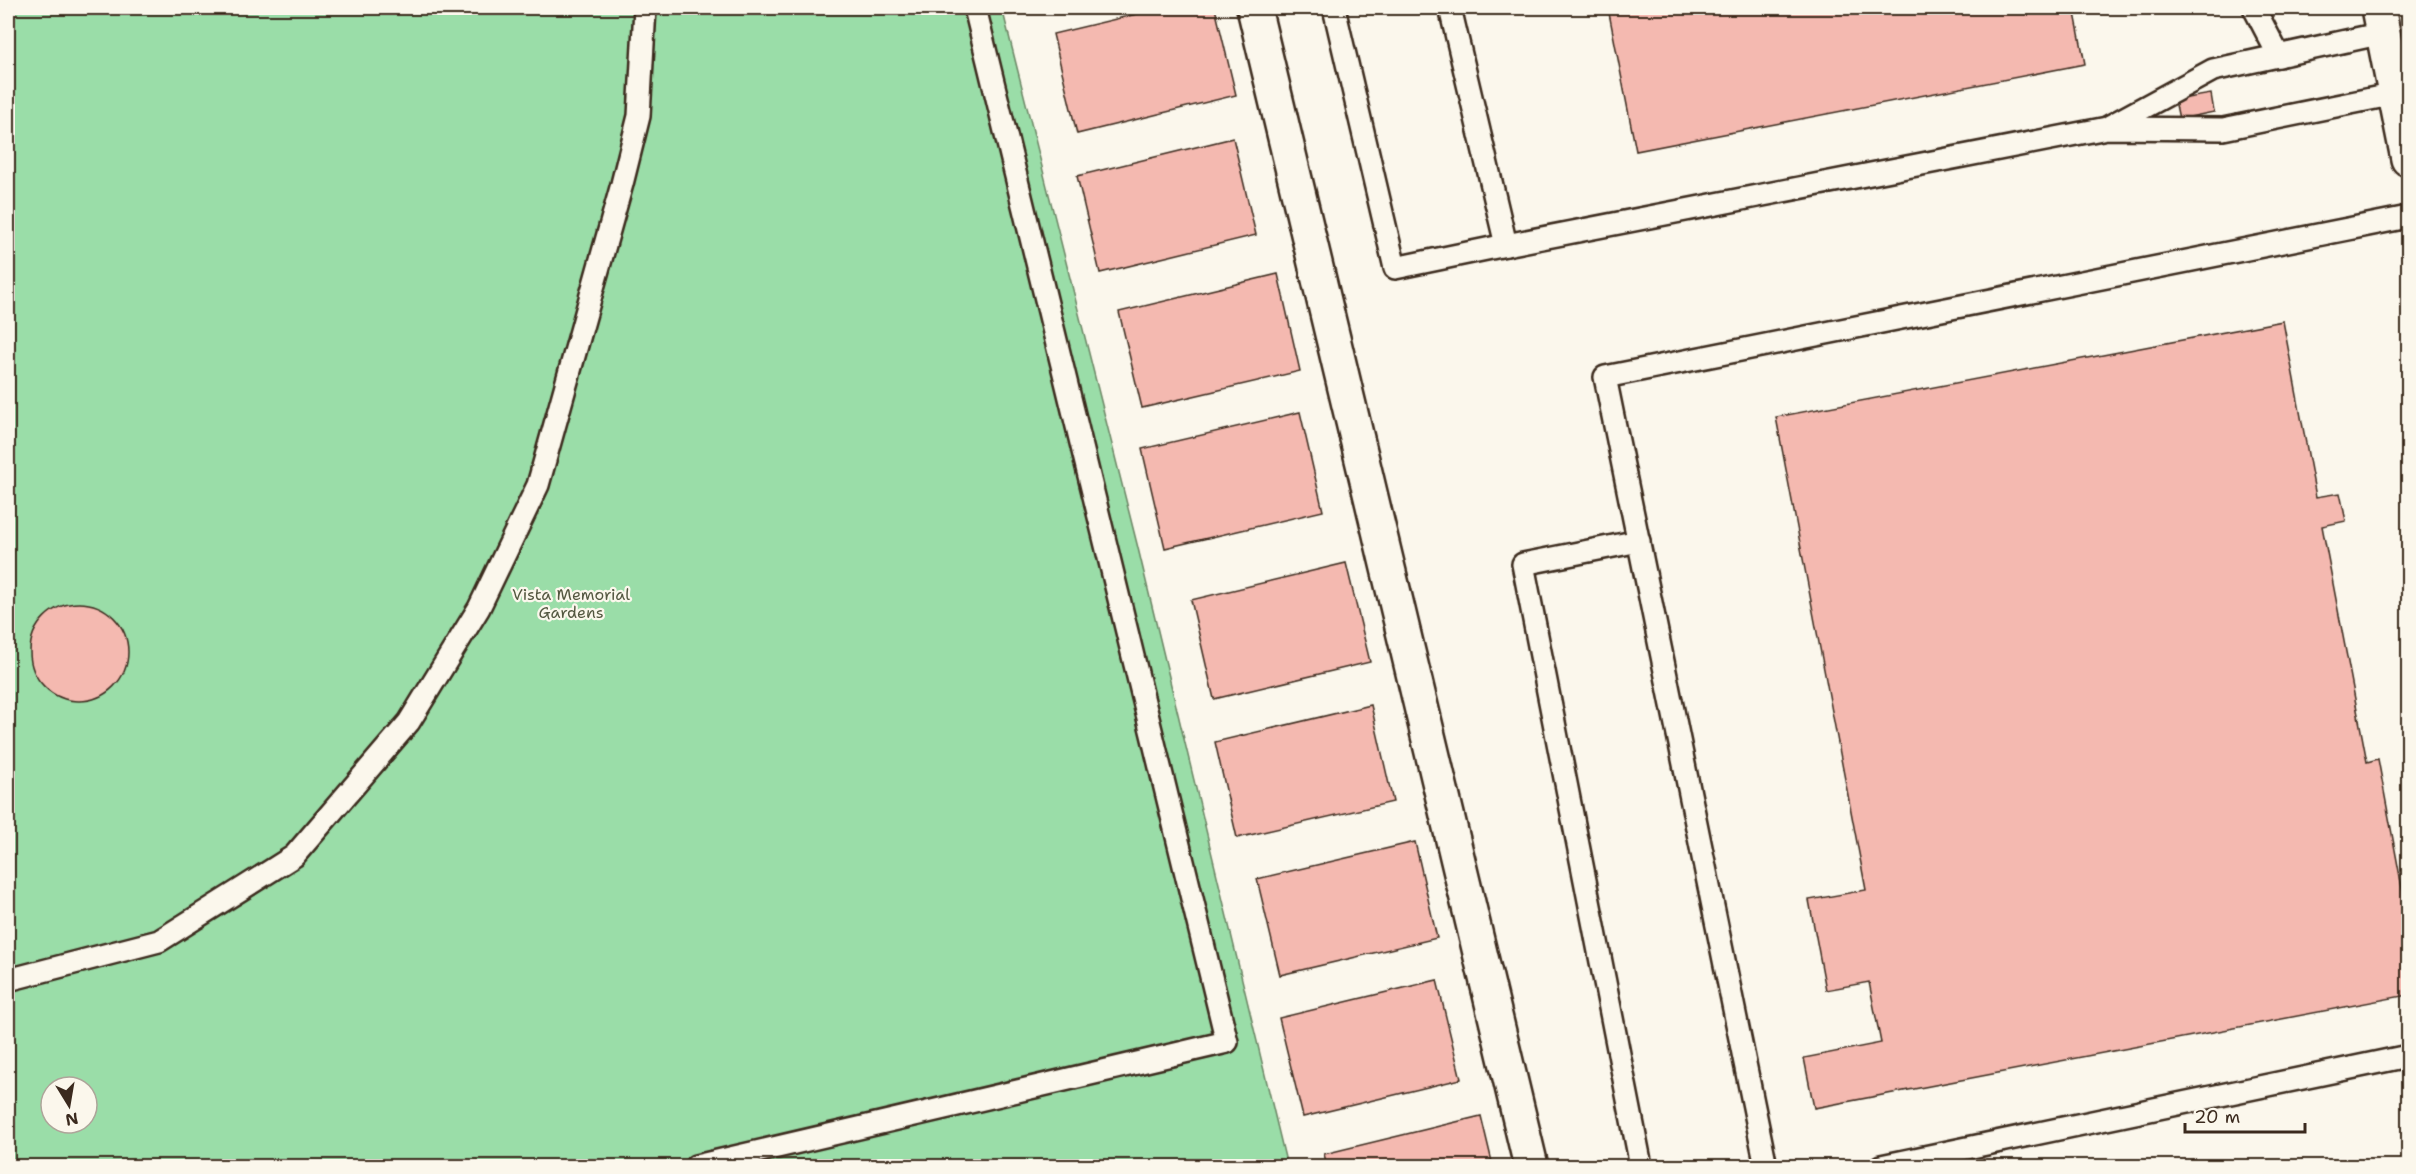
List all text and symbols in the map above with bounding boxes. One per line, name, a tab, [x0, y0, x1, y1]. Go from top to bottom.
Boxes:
park label: Vista Memorial Gardens	[512, 584, 630, 623]
north arrow	[39, 1075, 99, 1135]
scale bar	[2185, 1096, 2305, 1134]
text: 20 m	[2194, 1105, 2240, 1129]
text: N	[64, 1108, 80, 1131]

